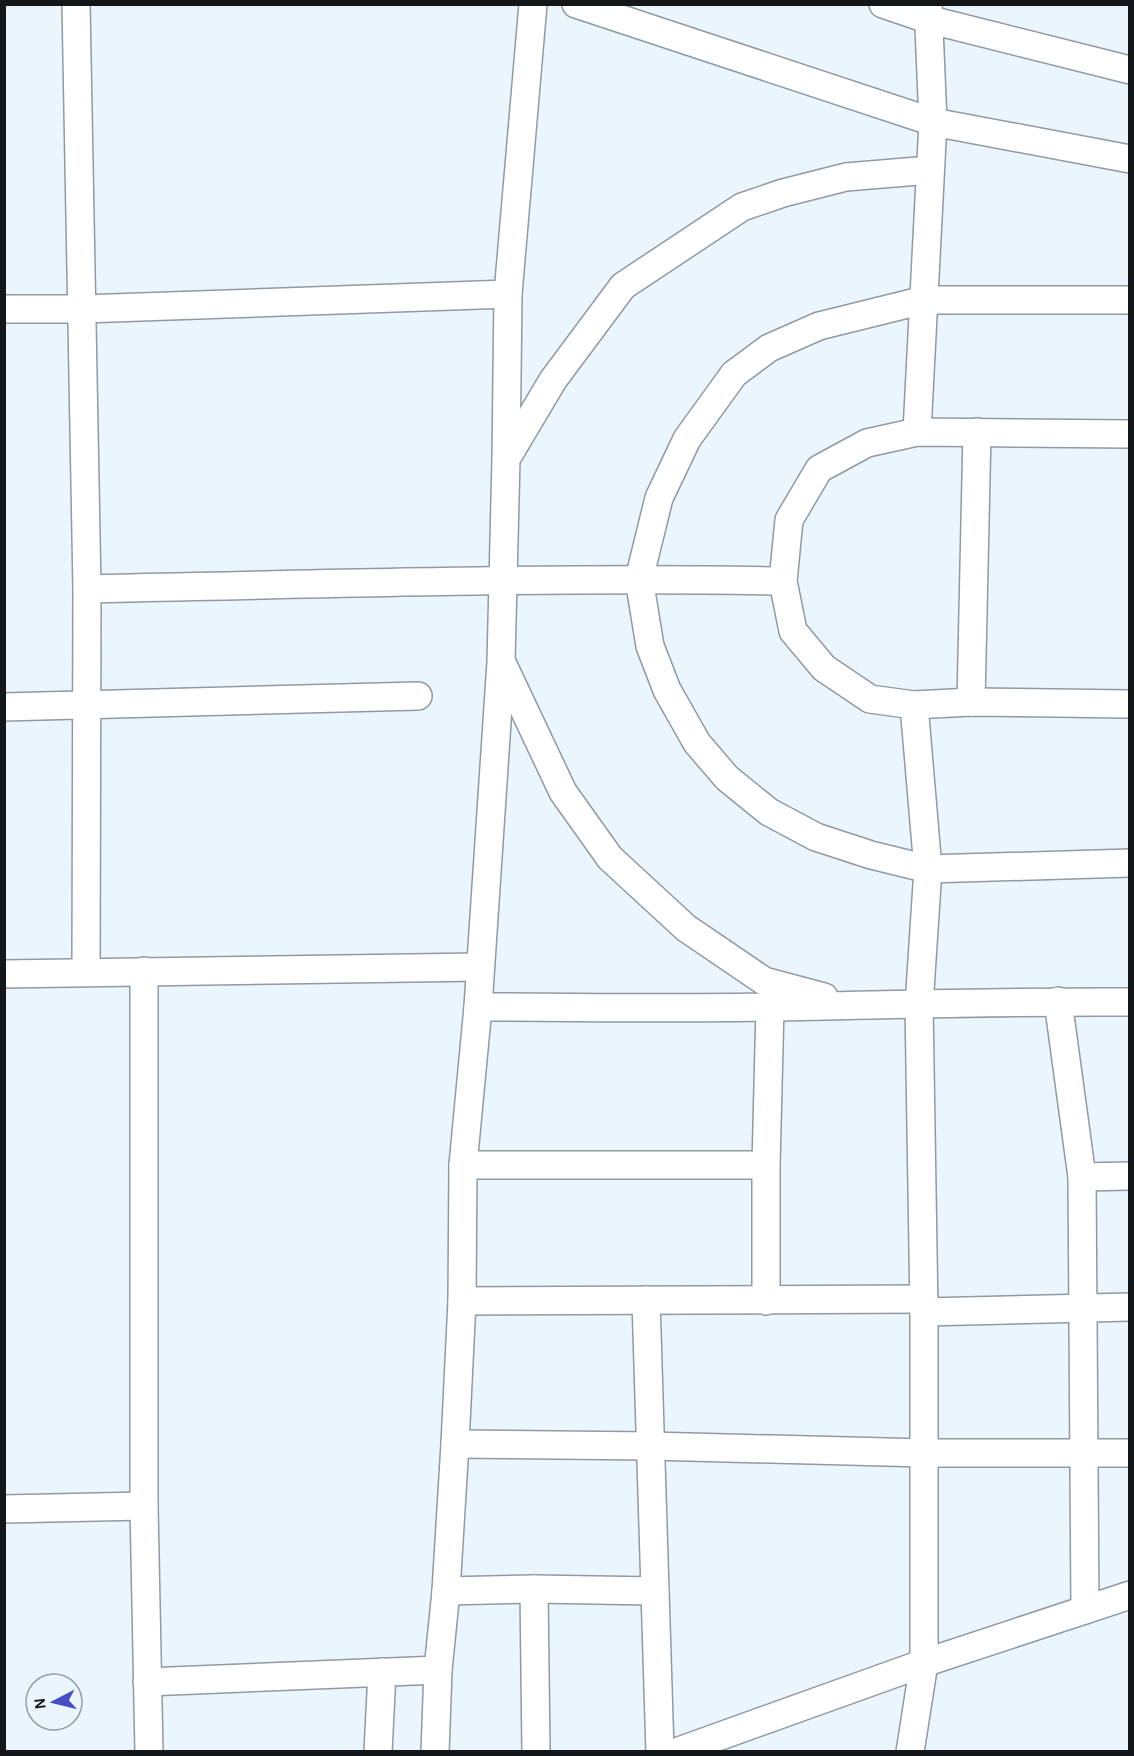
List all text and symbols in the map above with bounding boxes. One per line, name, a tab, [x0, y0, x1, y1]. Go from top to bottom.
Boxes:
north arrow	[24, 1672, 84, 1732]
text: N	[31, 1697, 49, 1710]

